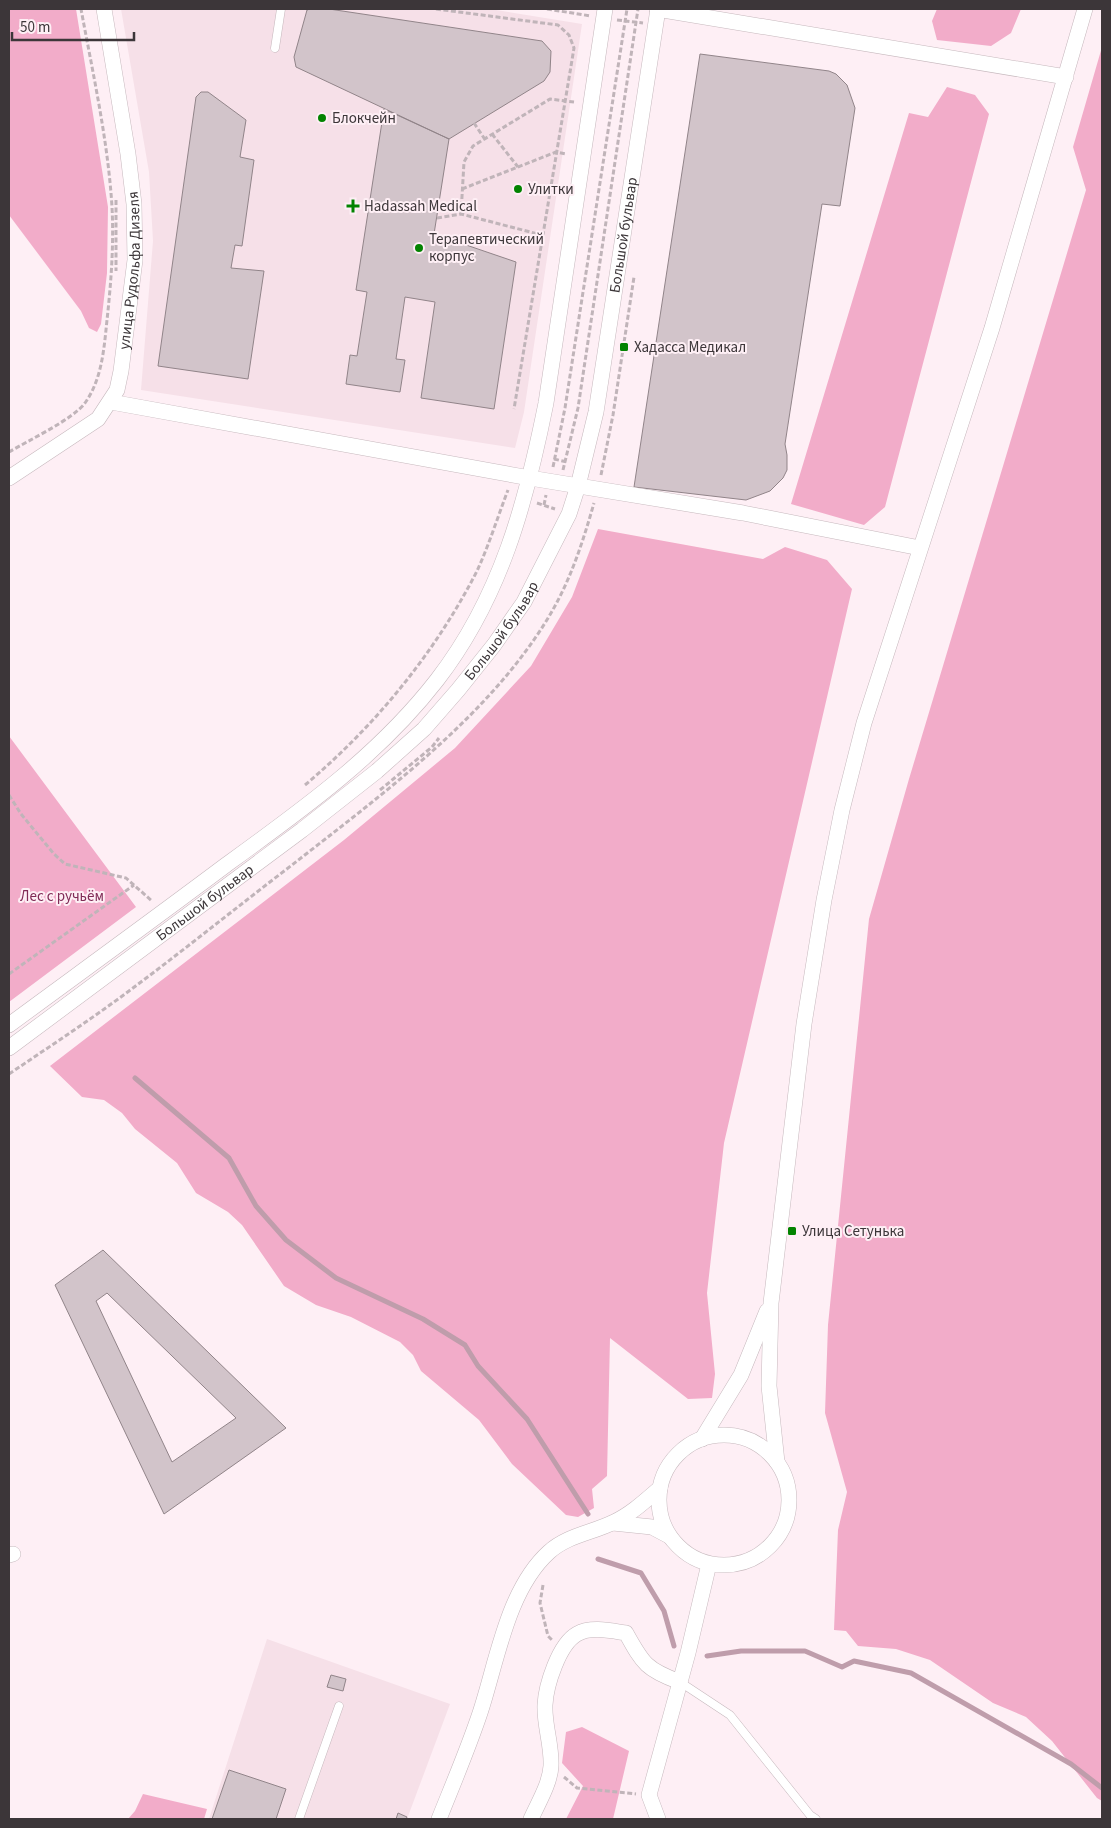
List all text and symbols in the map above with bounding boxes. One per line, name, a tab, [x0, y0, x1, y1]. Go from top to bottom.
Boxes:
scale bar	[12, 10, 135, 42]
text: 50 m	[20, 17, 50, 38]
place label: Блокчейн	[332, 108, 396, 129]
marker: Блокчейн	[316, 112, 328, 124]
street label: Большой бульвар	[604, 176, 643, 294]
place label: Улитки	[528, 179, 574, 200]
marker: Улитки	[512, 183, 524, 195]
street label: улица Рудольфа Дизеля	[114, 190, 146, 351]
place label: Hadassah Medical	[364, 196, 477, 217]
marker: Hadassah Medical	[346, 199, 360, 213]
place label: Терапевтический корпус	[429, 229, 544, 267]
marker: Терапевтический корпус	[413, 242, 425, 254]
place label: Хадасса Медикал	[634, 337, 746, 358]
marker: Хадасса Медикал	[618, 341, 630, 353]
street label: Большой бульвар	[460, 578, 544, 685]
street label: Большой бульвар	[152, 859, 258, 946]
park label: Лес с ручьём	[20, 886, 104, 907]
place label: Улица Сетунька	[802, 1221, 904, 1242]
marker: Улица Сетунька	[786, 1225, 798, 1237]

